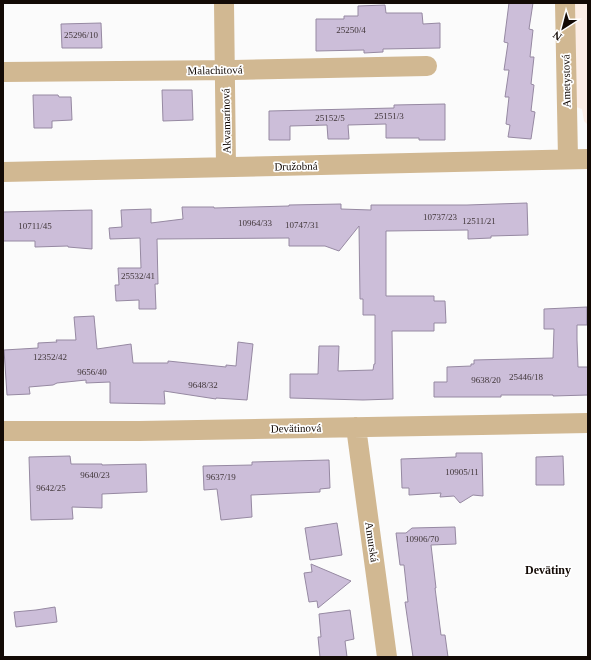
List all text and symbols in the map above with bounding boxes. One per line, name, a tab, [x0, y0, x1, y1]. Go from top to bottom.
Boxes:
north arrow	[543, 8, 583, 48]
house number: 25250/4	[336, 25, 366, 35]
text: N	[550, 29, 564, 43]
house number: 25296/10	[64, 30, 98, 40]
street label: Ametystová	[560, 54, 572, 108]
street label: Malachitová	[187, 64, 243, 76]
street label: Akvamarínová	[219, 88, 233, 154]
house number: 25151/3	[374, 111, 404, 121]
house number: 25152/5	[315, 113, 345, 123]
street label: Družobná	[274, 160, 318, 172]
house number: 10737/23	[423, 212, 457, 222]
house number: 12511/21	[462, 216, 496, 226]
house number: 10964/33	[238, 218, 272, 228]
house number: 10747/31	[285, 220, 319, 230]
house number: 10711/45	[18, 221, 52, 231]
house number: 25532/41	[121, 271, 155, 281]
house number: 12352/42	[33, 352, 67, 362]
house number: 9656/40	[77, 367, 107, 377]
house number: 25446/18	[509, 372, 543, 382]
house number: 9638/20	[471, 375, 501, 385]
house number: 9648/32	[188, 380, 218, 390]
street label: Devätinová	[271, 422, 322, 434]
house number: 10905/11	[445, 467, 479, 477]
house number: 9640/23	[80, 470, 110, 480]
house number: 9637/19	[206, 472, 236, 482]
house number: 9642/25	[36, 483, 66, 493]
street label: Amurská	[363, 521, 381, 563]
house number: 10906/70	[405, 534, 439, 544]
district label: Devätiny	[525, 563, 571, 577]

